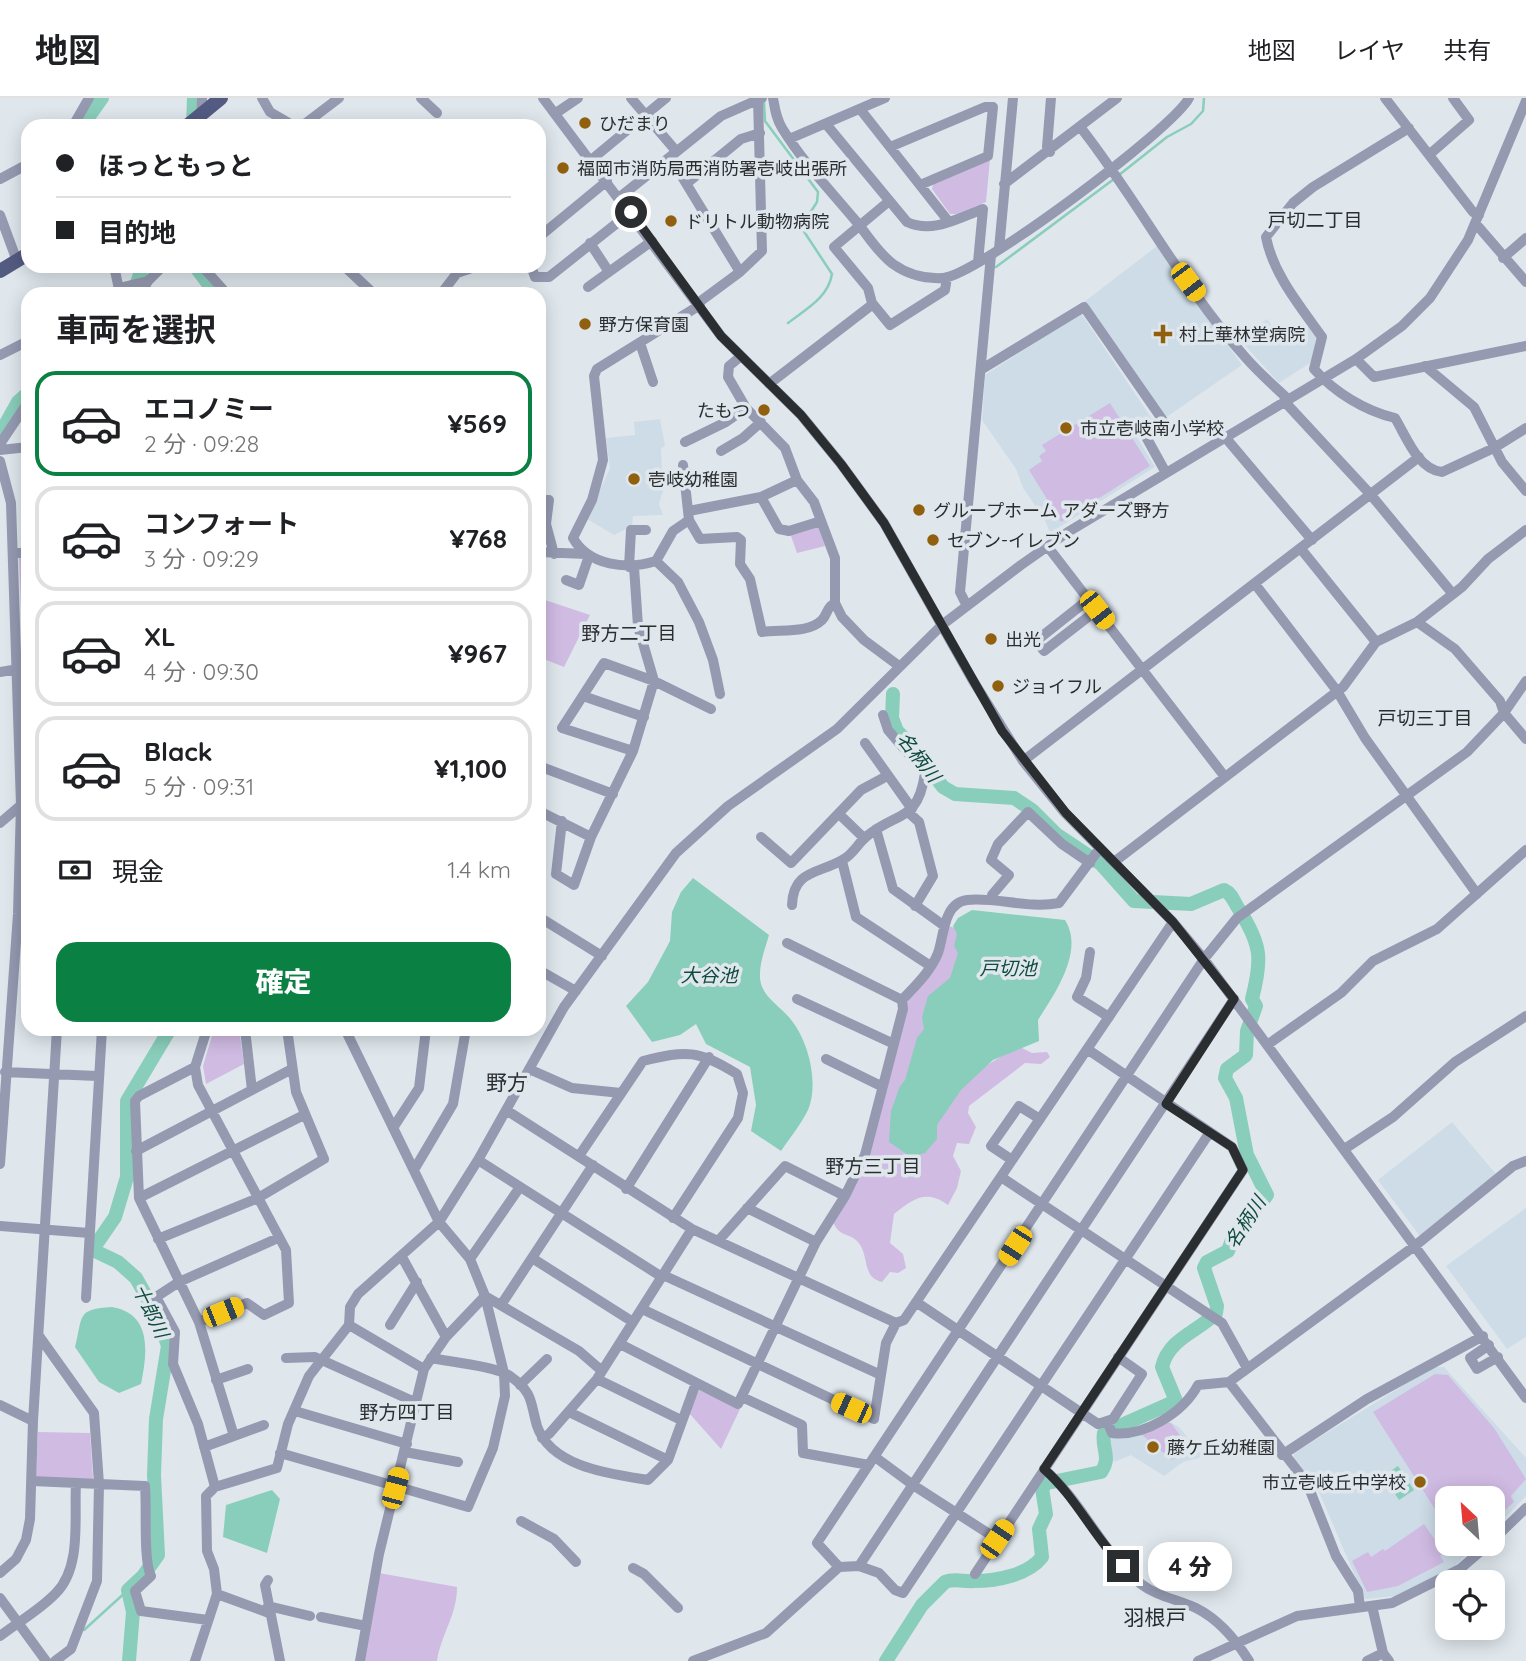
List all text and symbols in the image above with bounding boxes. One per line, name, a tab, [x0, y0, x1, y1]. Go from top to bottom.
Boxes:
text: 地図	[35, 29, 101, 70]
text: 地図	[1248, 35, 1296, 65]
text: レイヤ	[1334, 35, 1405, 65]
text: 共有	[1443, 35, 1491, 65]
place label: ひだまり	[599, 112, 671, 135]
marker: ひだまり	[577, 115, 593, 131]
text: ほっともっと	[98, 149, 254, 182]
place label: 福岡市消防局西消防署壱岐出張所	[577, 157, 847, 180]
marker: 福岡市消防局西消防署壱岐出張所	[555, 160, 571, 176]
route start	[615, 196, 647, 228]
district label: 戸切二丁目	[1267, 208, 1363, 232]
place label: ドリトル動物病院	[685, 210, 829, 233]
marker: ドリトル動物病院	[663, 213, 679, 229]
text: 目的地	[98, 216, 176, 249]
car	[1167, 259, 1210, 305]
text: 車両を選択	[56, 309, 216, 349]
place label: 野方保育園	[599, 313, 689, 336]
marker: 野方保育園	[577, 316, 593, 332]
place label: 村上華林堂病院	[1179, 323, 1305, 346]
marker: 村上華林堂病院	[1153, 324, 1173, 344]
icon: car	[60, 392, 123, 455]
text: エコノミー	[144, 392, 274, 425]
place label: たもつ	[697, 399, 750, 422]
marker: たもつ	[756, 402, 772, 418]
text: ¥569	[447, 407, 507, 440]
place label: 市立壱岐南小学校	[1080, 417, 1224, 440]
marker: 市立壱岐南小学校	[1058, 420, 1074, 436]
text: 2 分 · 09:28	[144, 429, 259, 458]
place label: 壱岐幼稚園	[648, 468, 738, 491]
marker: 壱岐幼稚園	[626, 471, 642, 487]
place label: グループホーム アダーズ野方	[933, 499, 1169, 522]
marker: グループホーム アダーズ野方	[911, 502, 927, 518]
icon: car	[60, 507, 123, 570]
text: コンフォート	[144, 507, 299, 540]
text: ¥768	[449, 522, 507, 555]
place label: セブン-イレブン	[947, 529, 1080, 552]
marker: セブン-イレブン	[925, 532, 941, 548]
text: 3 分 · 09:29	[144, 544, 259, 573]
car	[1076, 587, 1119, 633]
text: XL	[144, 620, 176, 653]
district label: 野方二丁目	[581, 621, 677, 645]
icon: car	[60, 622, 123, 685]
place label: 出光	[1005, 628, 1041, 651]
marker: 出光	[983, 631, 999, 647]
text: ¥967	[448, 637, 507, 670]
text: 4 分 · 09:30	[144, 657, 259, 686]
place label: ジョイフル	[1012, 675, 1102, 698]
marker: ジョイフル	[990, 678, 1006, 694]
district label: 戸切三丁目	[1377, 706, 1473, 730]
water label: 名柄川	[892, 727, 947, 788]
text: Black	[144, 735, 213, 768]
icon: car	[60, 737, 123, 800]
text: ¥1,100	[434, 752, 507, 785]
text: 5 分 · 09:31	[144, 772, 254, 801]
icon: cash	[56, 851, 94, 889]
text: 現金	[112, 855, 164, 888]
text: 1.4 km	[447, 855, 511, 884]
button: 確定	[56, 942, 511, 1022]
water label: 戸切池	[979, 956, 1038, 980]
water label: 大谷池	[680, 963, 739, 987]
district label: 野方	[486, 1069, 528, 1095]
district label: 野方三丁目	[825, 1154, 921, 1178]
water label: 名柄川	[1219, 1190, 1272, 1252]
car	[995, 1223, 1036, 1269]
water label: 十郎川	[128, 1280, 175, 1344]
car	[200, 1294, 247, 1330]
car	[828, 1390, 875, 1426]
district label: 野方四丁目	[359, 1400, 455, 1424]
place label: 藤ケ丘幼稚園	[1167, 1436, 1275, 1459]
marker: 藤ケ丘幼稚園	[1145, 1439, 1161, 1455]
car	[380, 1465, 411, 1511]
place label: 市立壱岐丘中学校	[1262, 1471, 1406, 1494]
marker: 市立壱岐丘中学校	[1412, 1474, 1428, 1490]
north arrow	[1435, 1486, 1505, 1556]
map controls	[1435, 1486, 1505, 1640]
car	[977, 1516, 1018, 1562]
callout: 4 分	[1148, 1542, 1232, 1590]
route end	[1107, 1550, 1139, 1582]
text: 4 分	[1169, 1552, 1211, 1581]
button: locate	[1435, 1570, 1505, 1640]
district label: 羽根戸	[1124, 1604, 1187, 1630]

